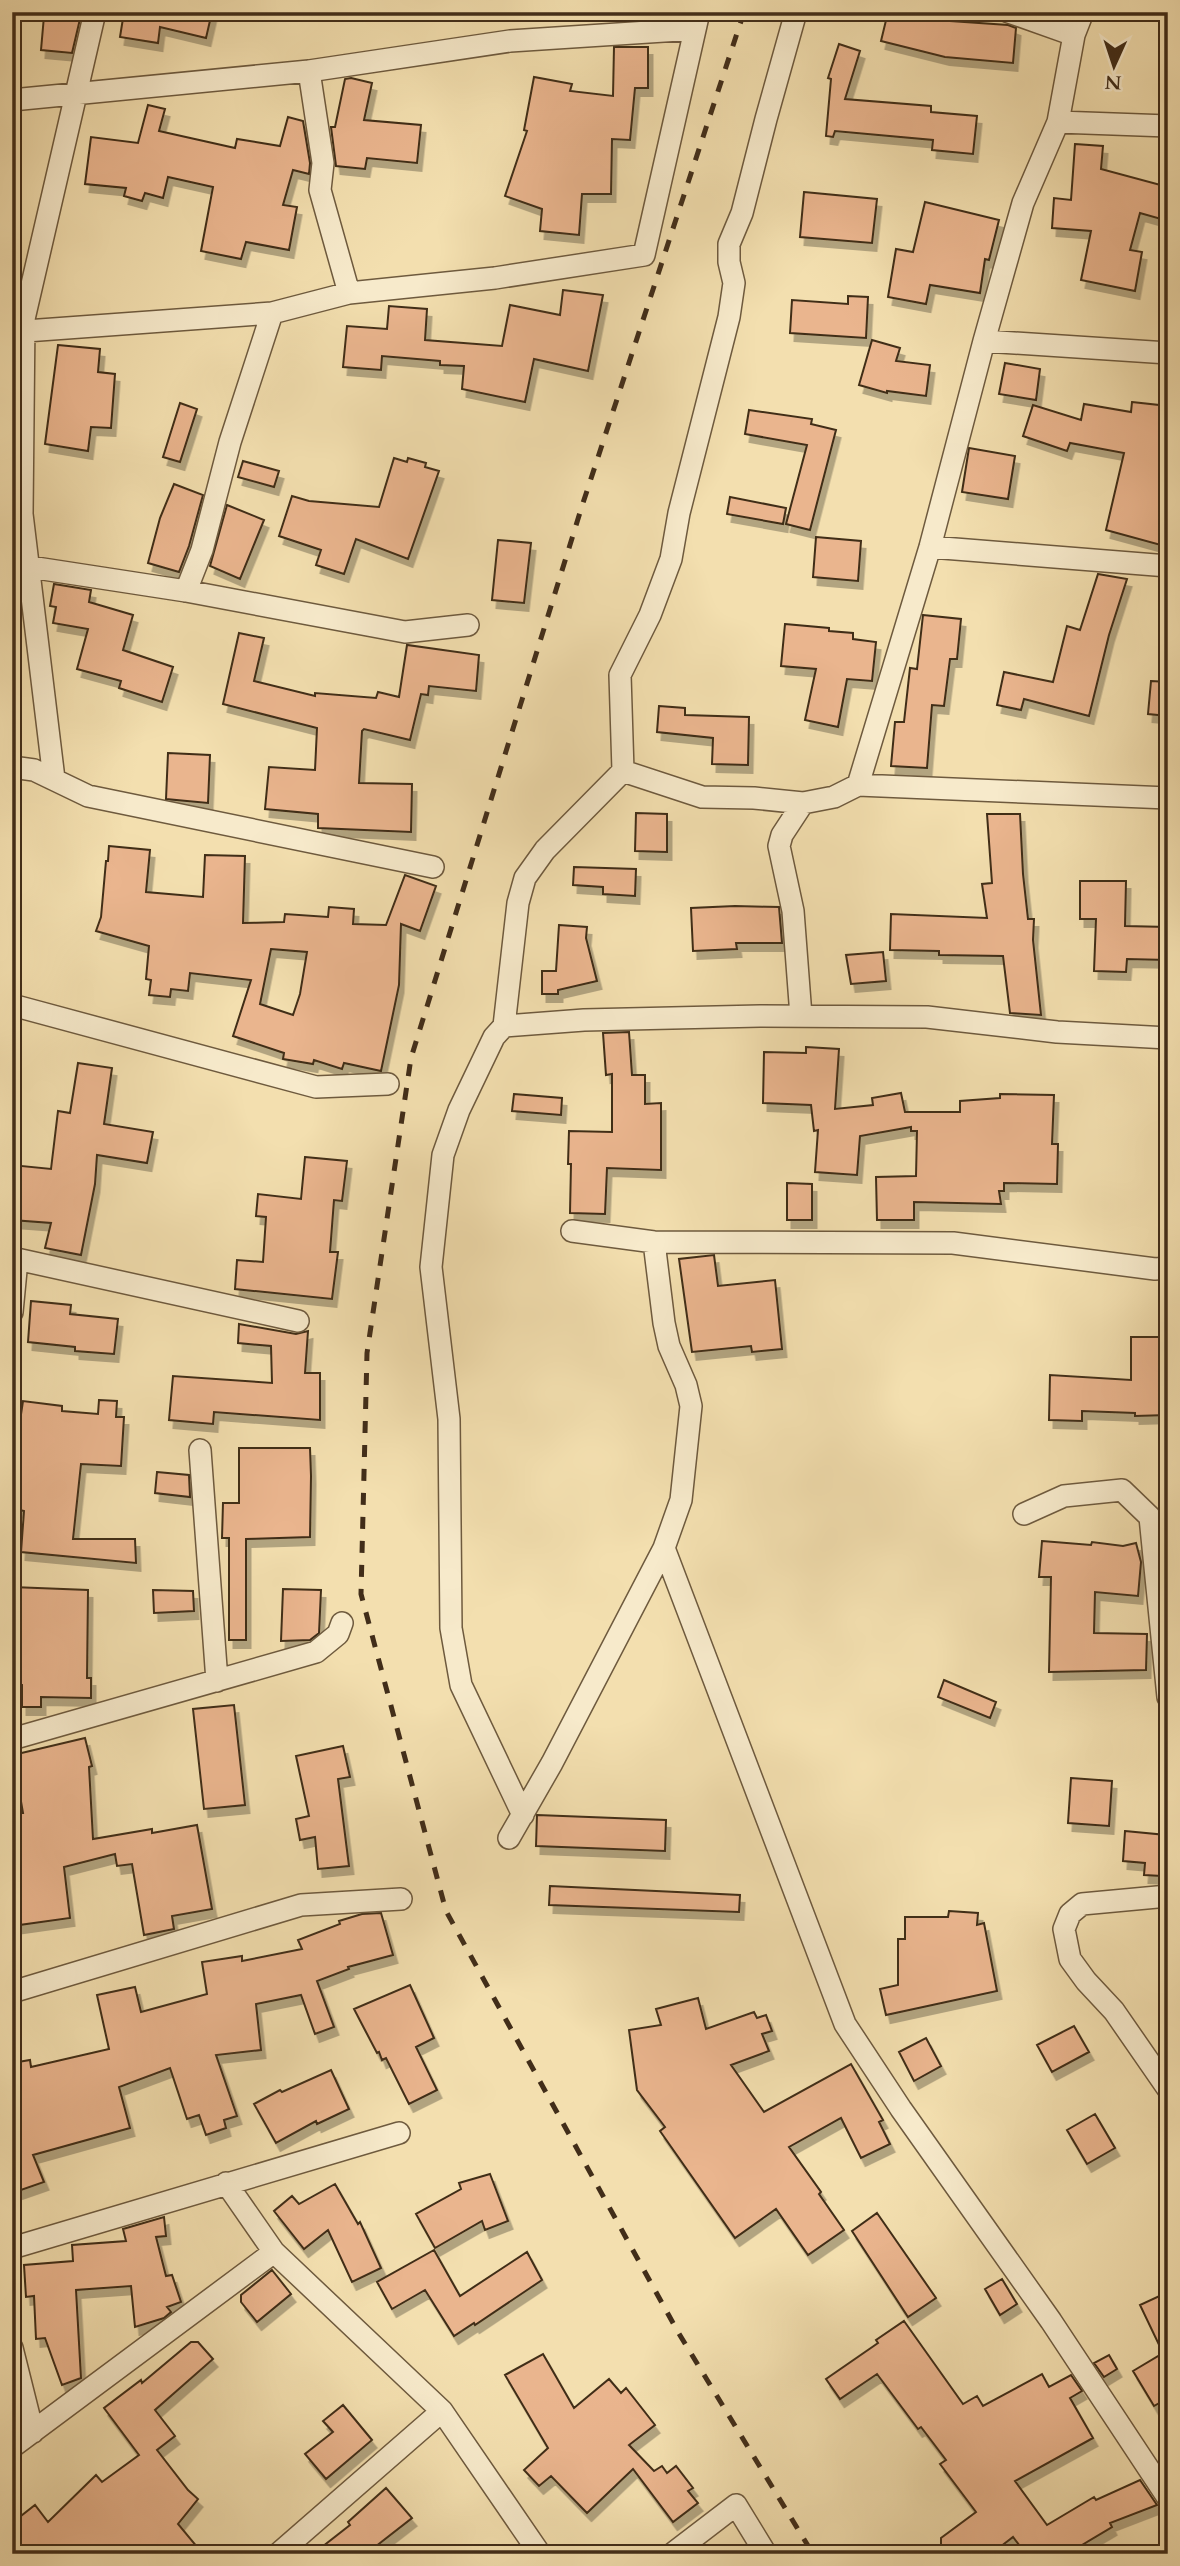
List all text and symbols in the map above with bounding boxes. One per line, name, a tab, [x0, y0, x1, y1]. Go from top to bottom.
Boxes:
north arrow	[1078, 32, 1148, 102]
text: N	[1104, 69, 1122, 95]

